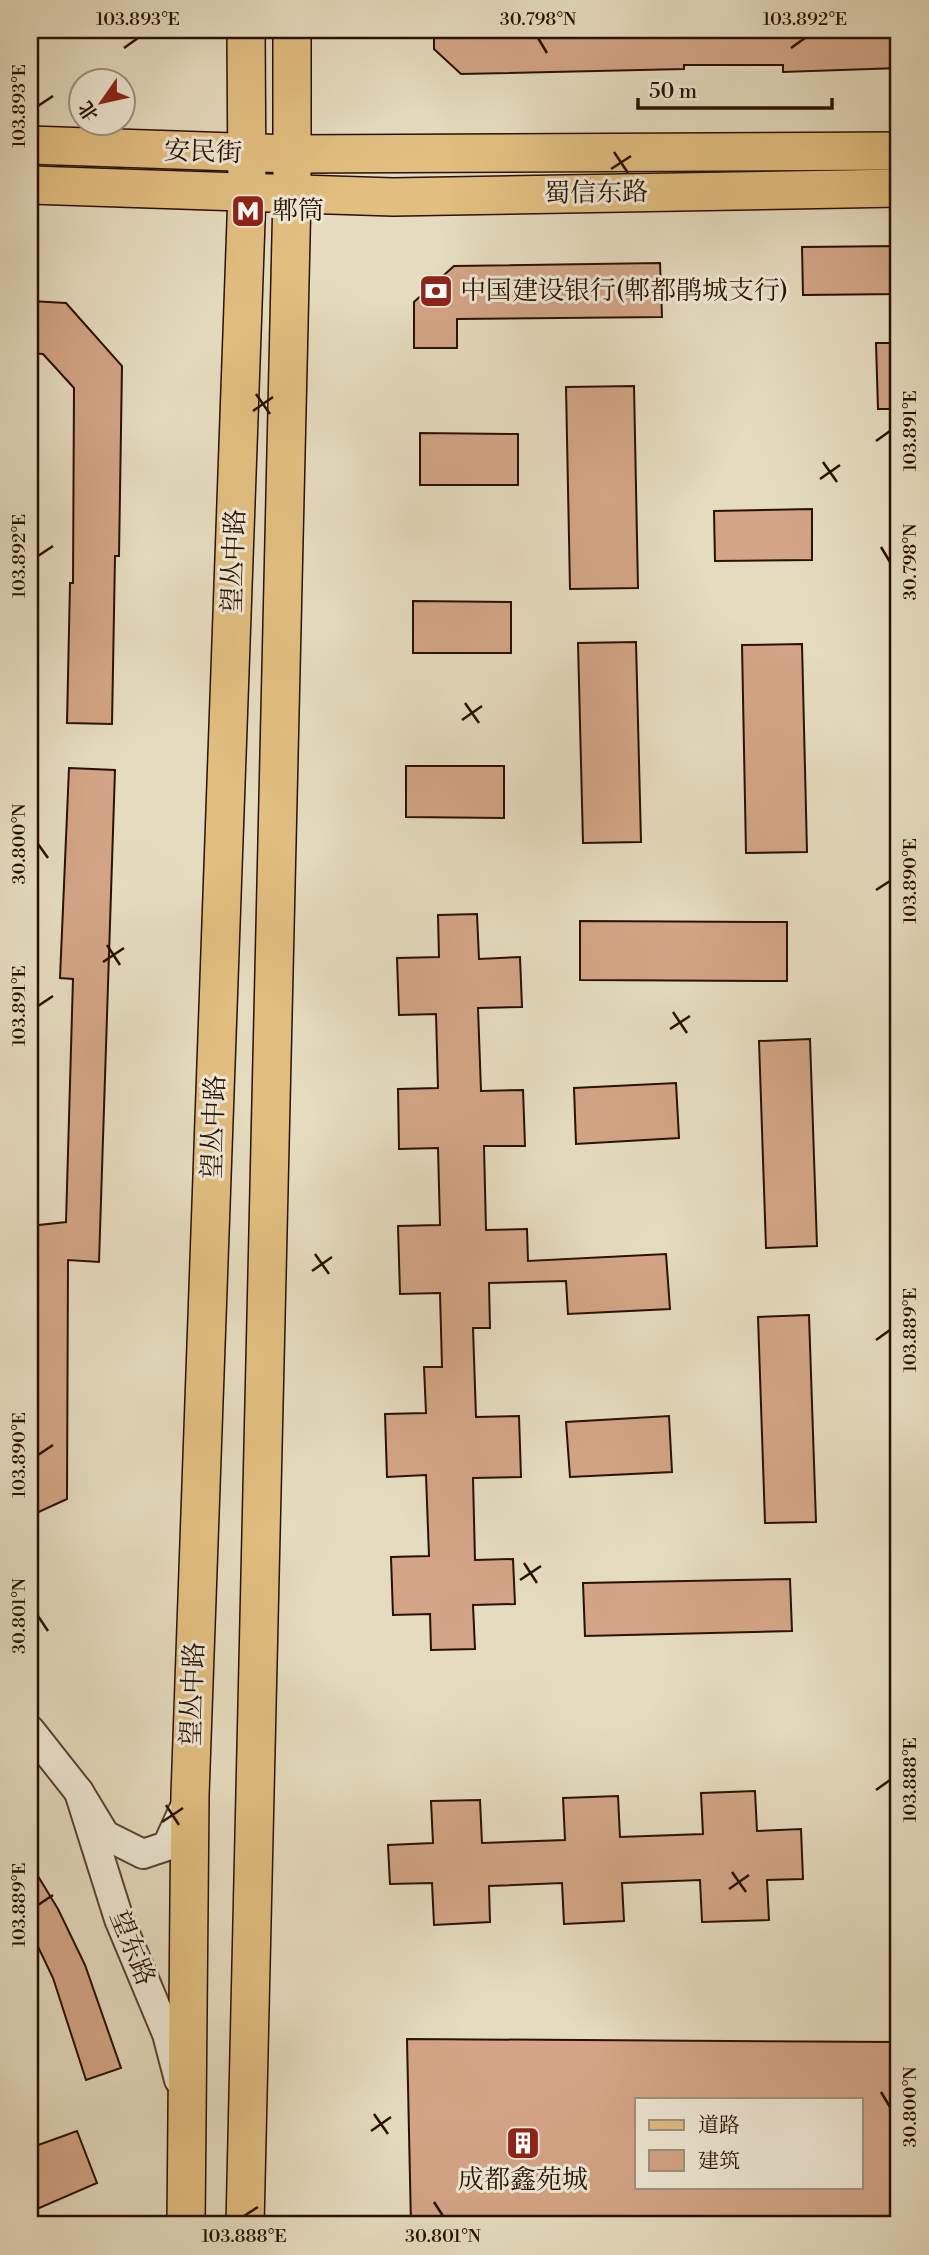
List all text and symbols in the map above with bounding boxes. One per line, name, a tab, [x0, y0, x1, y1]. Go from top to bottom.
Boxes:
text: 103.893°E	[96, 8, 180, 31]
text: 30.798°N	[500, 8, 577, 31]
text: 103.892°E	[763, 8, 847, 31]
text: 103.893°E	[8, 64, 31, 148]
north arrow	[66, 66, 136, 136]
scale bar	[638, 66, 833, 110]
text: 50 m	[649, 79, 697, 105]
text: 北	[73, 96, 104, 126]
street label: 安民街	[163, 135, 243, 169]
street label: 蜀信东路	[544, 176, 648, 210]
metro station icon: 郫筒	[229, 192, 267, 230]
place label: 郫筒	[272, 195, 324, 227]
bank icon: 中国建设银行(郫都鹃城支行)	[417, 272, 455, 310]
place label: 中国建设银行(郫都鹃城支行)	[460, 275, 788, 307]
text: 103.891°E	[899, 390, 922, 472]
street label: 望丛中路	[216, 508, 252, 614]
text: 103.892°E	[8, 514, 31, 598]
text: 30.798°N	[899, 523, 922, 600]
text: 30.800°N	[8, 803, 31, 884]
text: 103.890°E	[899, 838, 922, 924]
text: 103.891°E	[8, 965, 31, 1047]
street label: 望丛中路	[196, 1074, 232, 1180]
text: 103.889°E	[899, 1287, 922, 1373]
text: 103.890°E	[8, 1412, 31, 1498]
text: 30.801°N	[8, 1577, 31, 1654]
street label: 望丛中路	[175, 1641, 211, 1747]
text: 103.888°E	[899, 1737, 922, 1823]
text: 103.889°E	[8, 1862, 31, 1948]
street label: 望东路	[103, 1906, 161, 1990]
text: 30.800°N	[899, 2066, 922, 2147]
legend	[635, 2098, 862, 2188]
text: 道路	[698, 2113, 740, 2139]
building icon: 成都鑫苑城	[504, 2124, 542, 2162]
text: 建筑	[698, 2149, 740, 2175]
place label: 成都鑫苑城	[458, 2164, 588, 2196]
text: 103.888°E	[201, 2225, 287, 2248]
text: 30.801°N	[405, 2225, 482, 2248]

